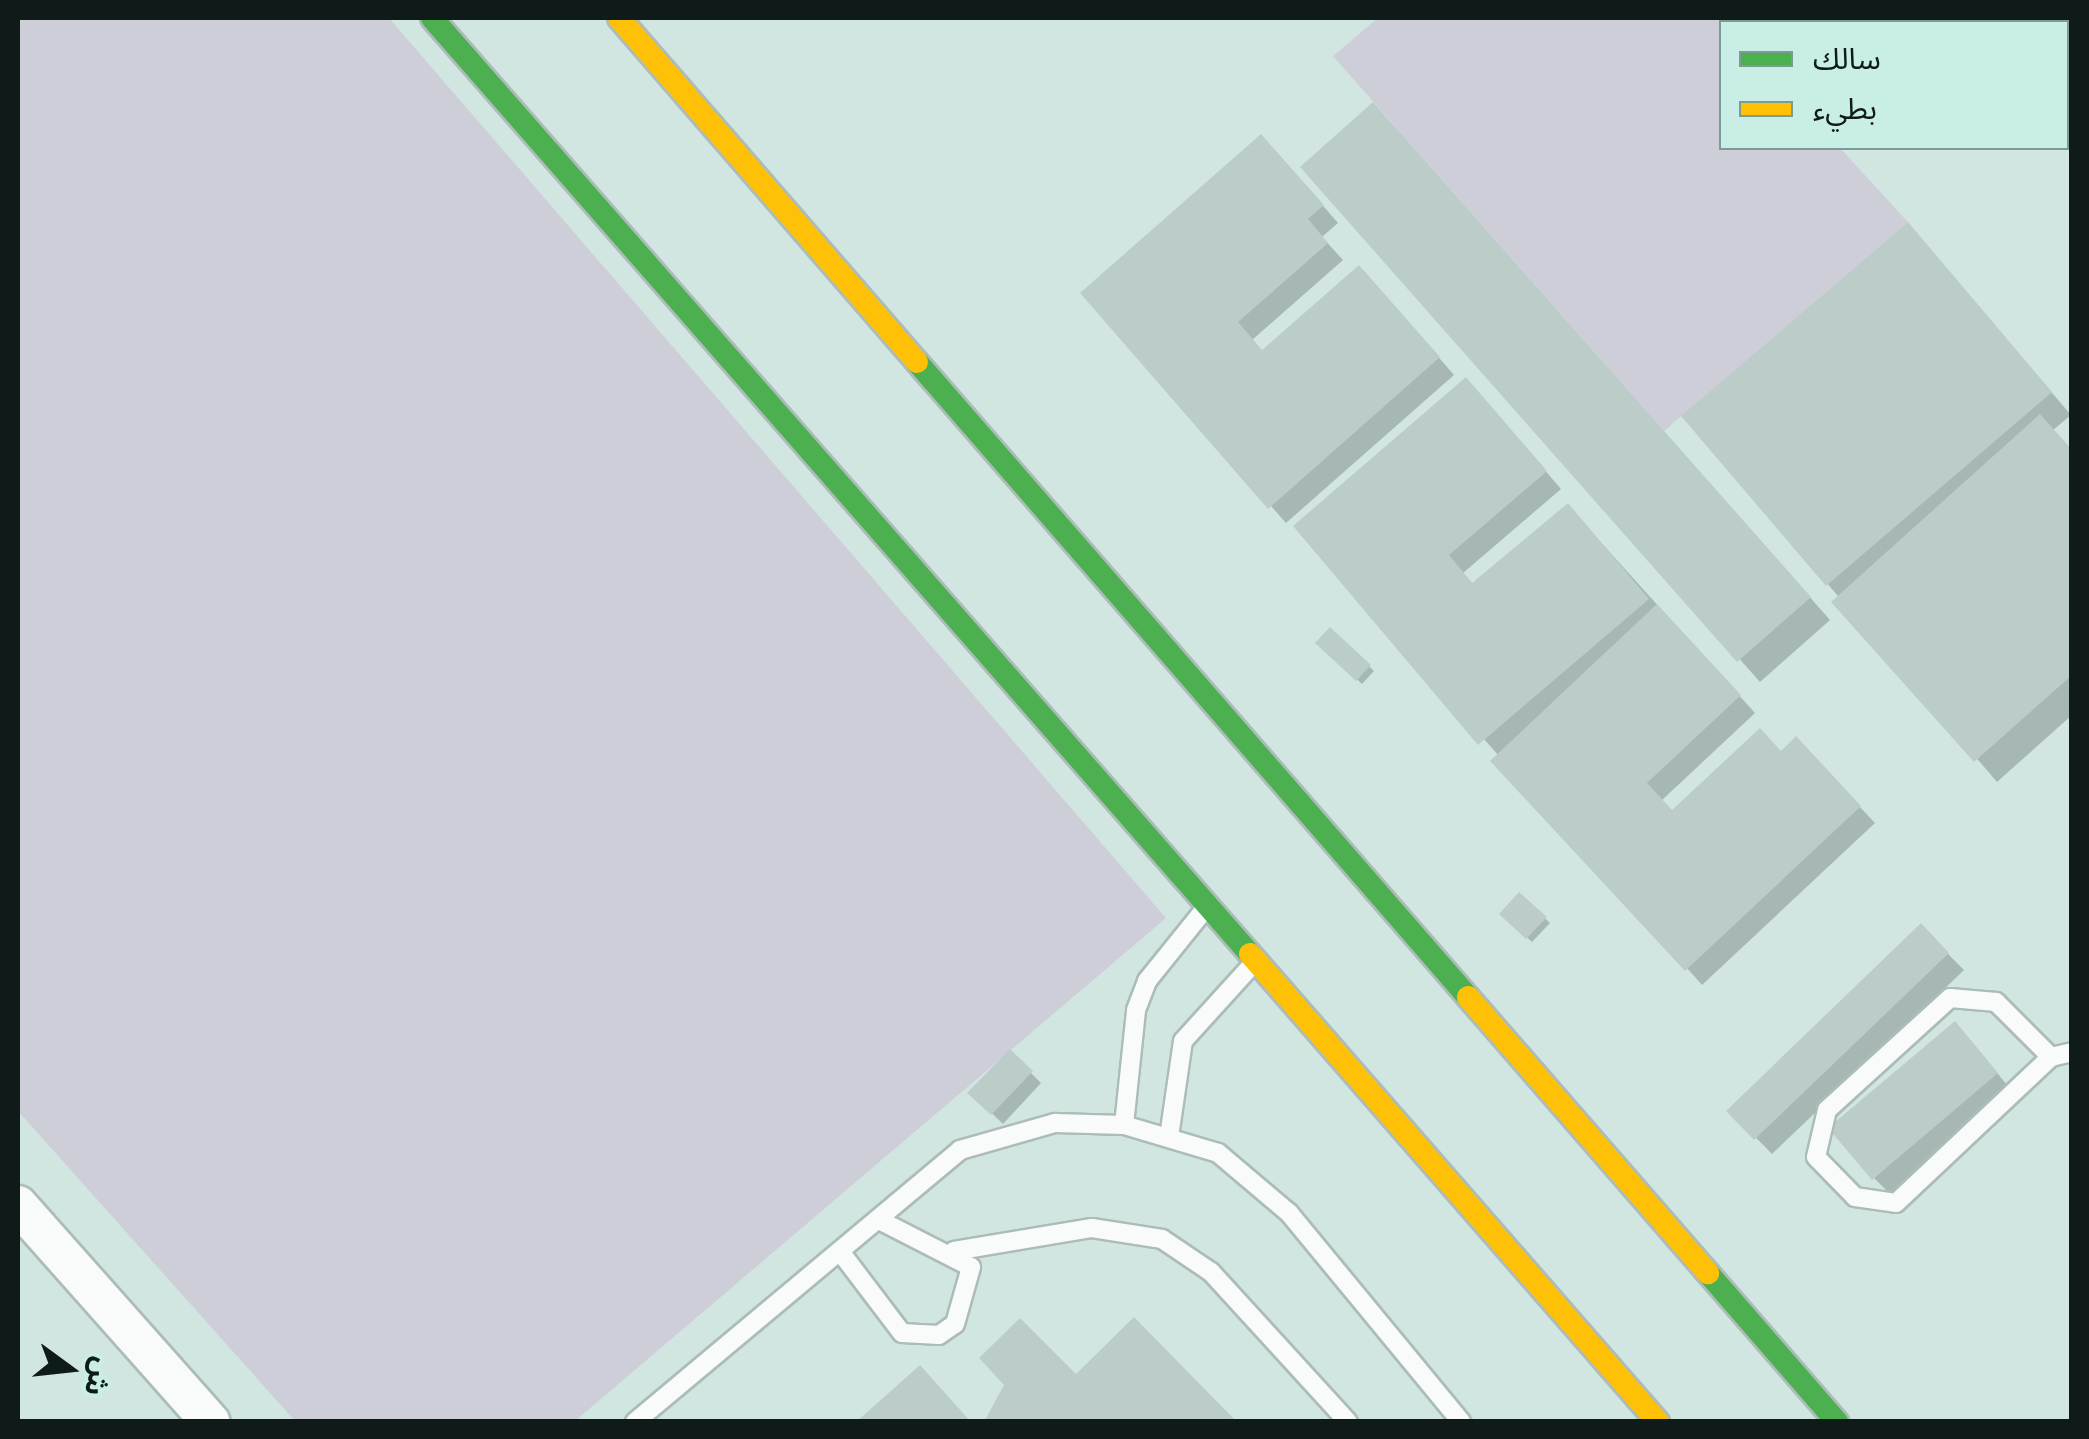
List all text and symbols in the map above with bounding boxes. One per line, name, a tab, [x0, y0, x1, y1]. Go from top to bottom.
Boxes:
legend	[1719, 20, 2069, 150]
text: سالك	[1813, 38, 1881, 78]
text: بطيء	[1813, 88, 1877, 128]
north arrow	[20, 1319, 120, 1419]
text: ش	[77, 1354, 122, 1400]

